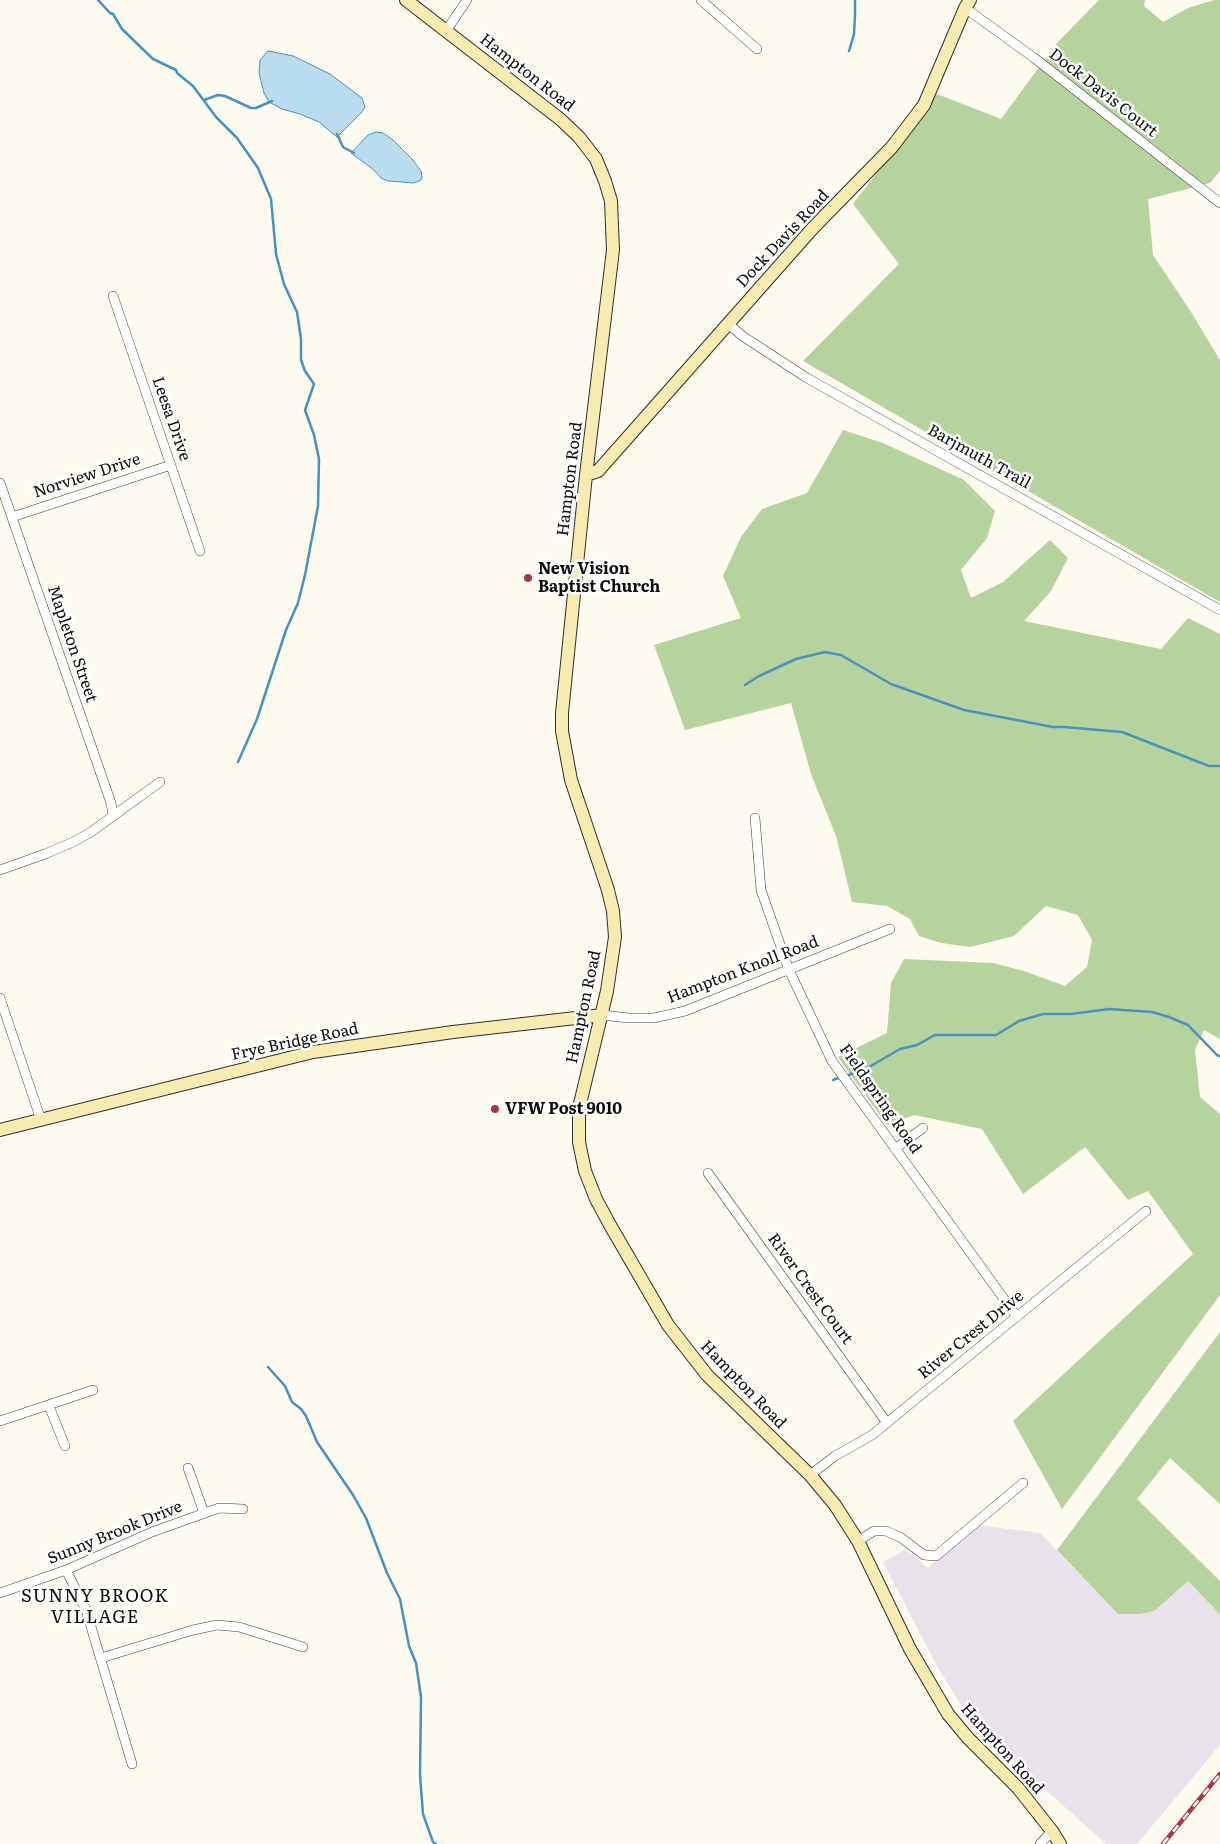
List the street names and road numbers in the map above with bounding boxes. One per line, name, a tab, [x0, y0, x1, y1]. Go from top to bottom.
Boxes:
street label: Hampton Road	[476, 30, 578, 116]
street label: Dock Davis Court	[1045, 45, 1161, 141]
street label: Dock Davis Road	[733, 186, 833, 292]
street label: Leesa Drive	[148, 374, 194, 464]
street label: Hampton Road	[553, 421, 587, 537]
street label: Barjmuth Trail	[924, 421, 1034, 493]
street label: Norview Drive	[31, 450, 143, 502]
street label: Mapleton Street	[43, 583, 101, 705]
street label: Hampton Knoll Road	[665, 932, 821, 1008]
street label: Hampton Road	[563, 949, 605, 1065]
street label: Frye Bridge Road	[230, 1019, 360, 1065]
street label: Fieldspring Road	[835, 1040, 925, 1158]
street label: River Crest Court	[763, 1230, 857, 1348]
street label: River Crest Drive	[915, 1287, 1027, 1383]
street label: Hampton Road	[696, 1337, 790, 1433]
street label: Sunny Brook Drive	[45, 1497, 185, 1569]
street label: Hampton Road	[956, 1700, 1048, 1798]

